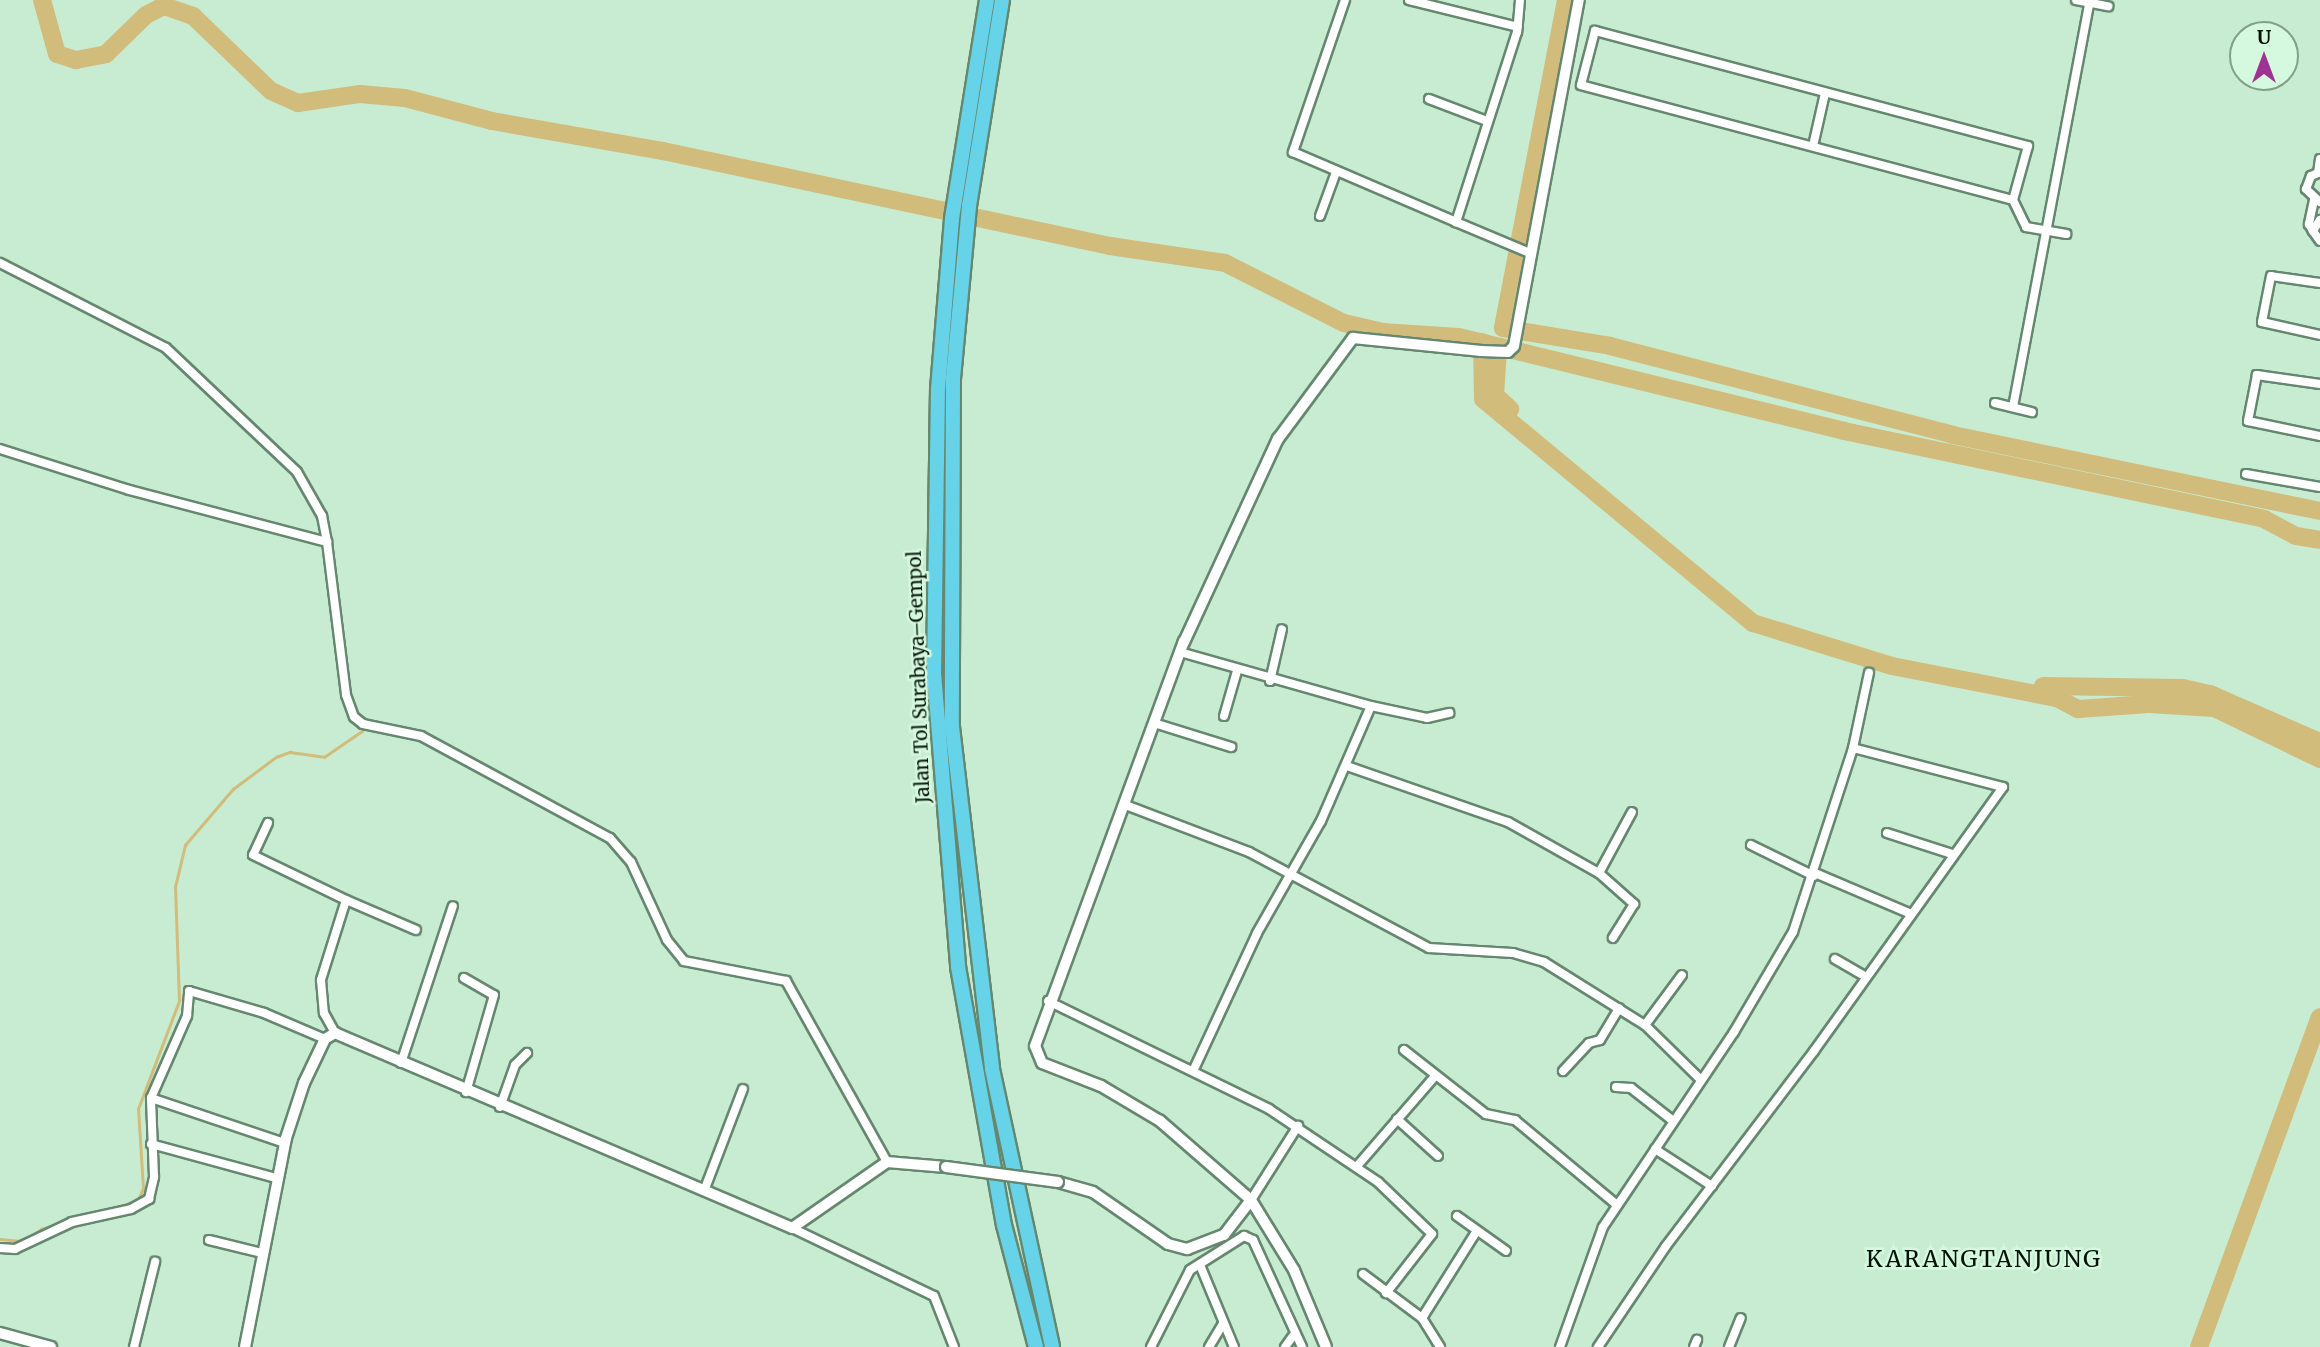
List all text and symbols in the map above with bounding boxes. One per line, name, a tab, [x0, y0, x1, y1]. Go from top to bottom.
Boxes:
north arrow	[2229, 21, 2299, 91]
text: U	[2257, 25, 2271, 49]
street label: Jalan Tol Surabaya–Gempol	[903, 550, 935, 804]
district label: KARANGTANJUNG	[1868, 1245, 2100, 1273]

